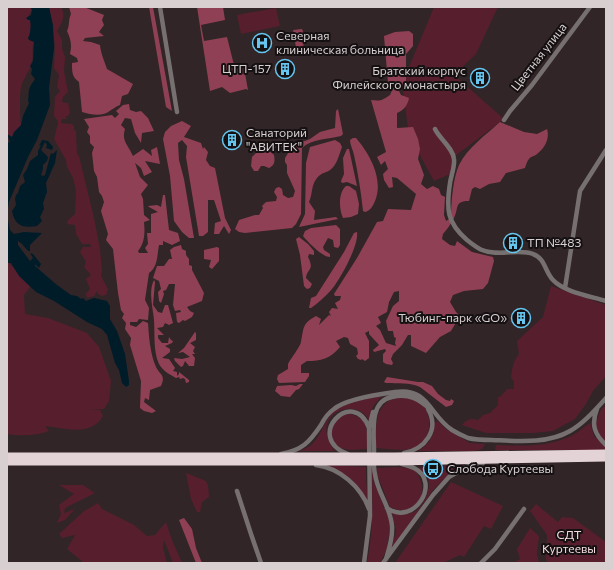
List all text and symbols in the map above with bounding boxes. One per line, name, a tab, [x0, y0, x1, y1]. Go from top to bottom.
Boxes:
street label: Цветная улица	[507, 20, 569, 93]
place label: Северная клиническая больница	[276, 28, 404, 56]
hospital icon: Северная клиническая больница	[251, 32, 273, 54]
building icon: ЦТП-157	[274, 58, 296, 80]
place label: ЦТП-157	[222, 61, 271, 75]
place label: Братский корпус Филейского монастыря	[333, 63, 466, 91]
building icon: Братский корпус Филейского монастыря	[469, 67, 491, 89]
place label: Санаторий "АВИТЕК"	[246, 125, 307, 153]
building icon: Санаторий "АВИТЕК"	[221, 129, 243, 151]
building icon: ТП №483	[502, 232, 524, 254]
place label: ТП №483	[527, 235, 581, 249]
building icon: Тюбинг-парк «GO»	[510, 307, 532, 329]
place label: Тюбинг-парк «GO»	[398, 310, 507, 324]
bus stop icon: Слобода Куртеевы	[422, 458, 444, 480]
place label: Слобода Куртеевы	[447, 461, 553, 475]
park label: СДТ Куртеевы	[542, 527, 596, 555]

